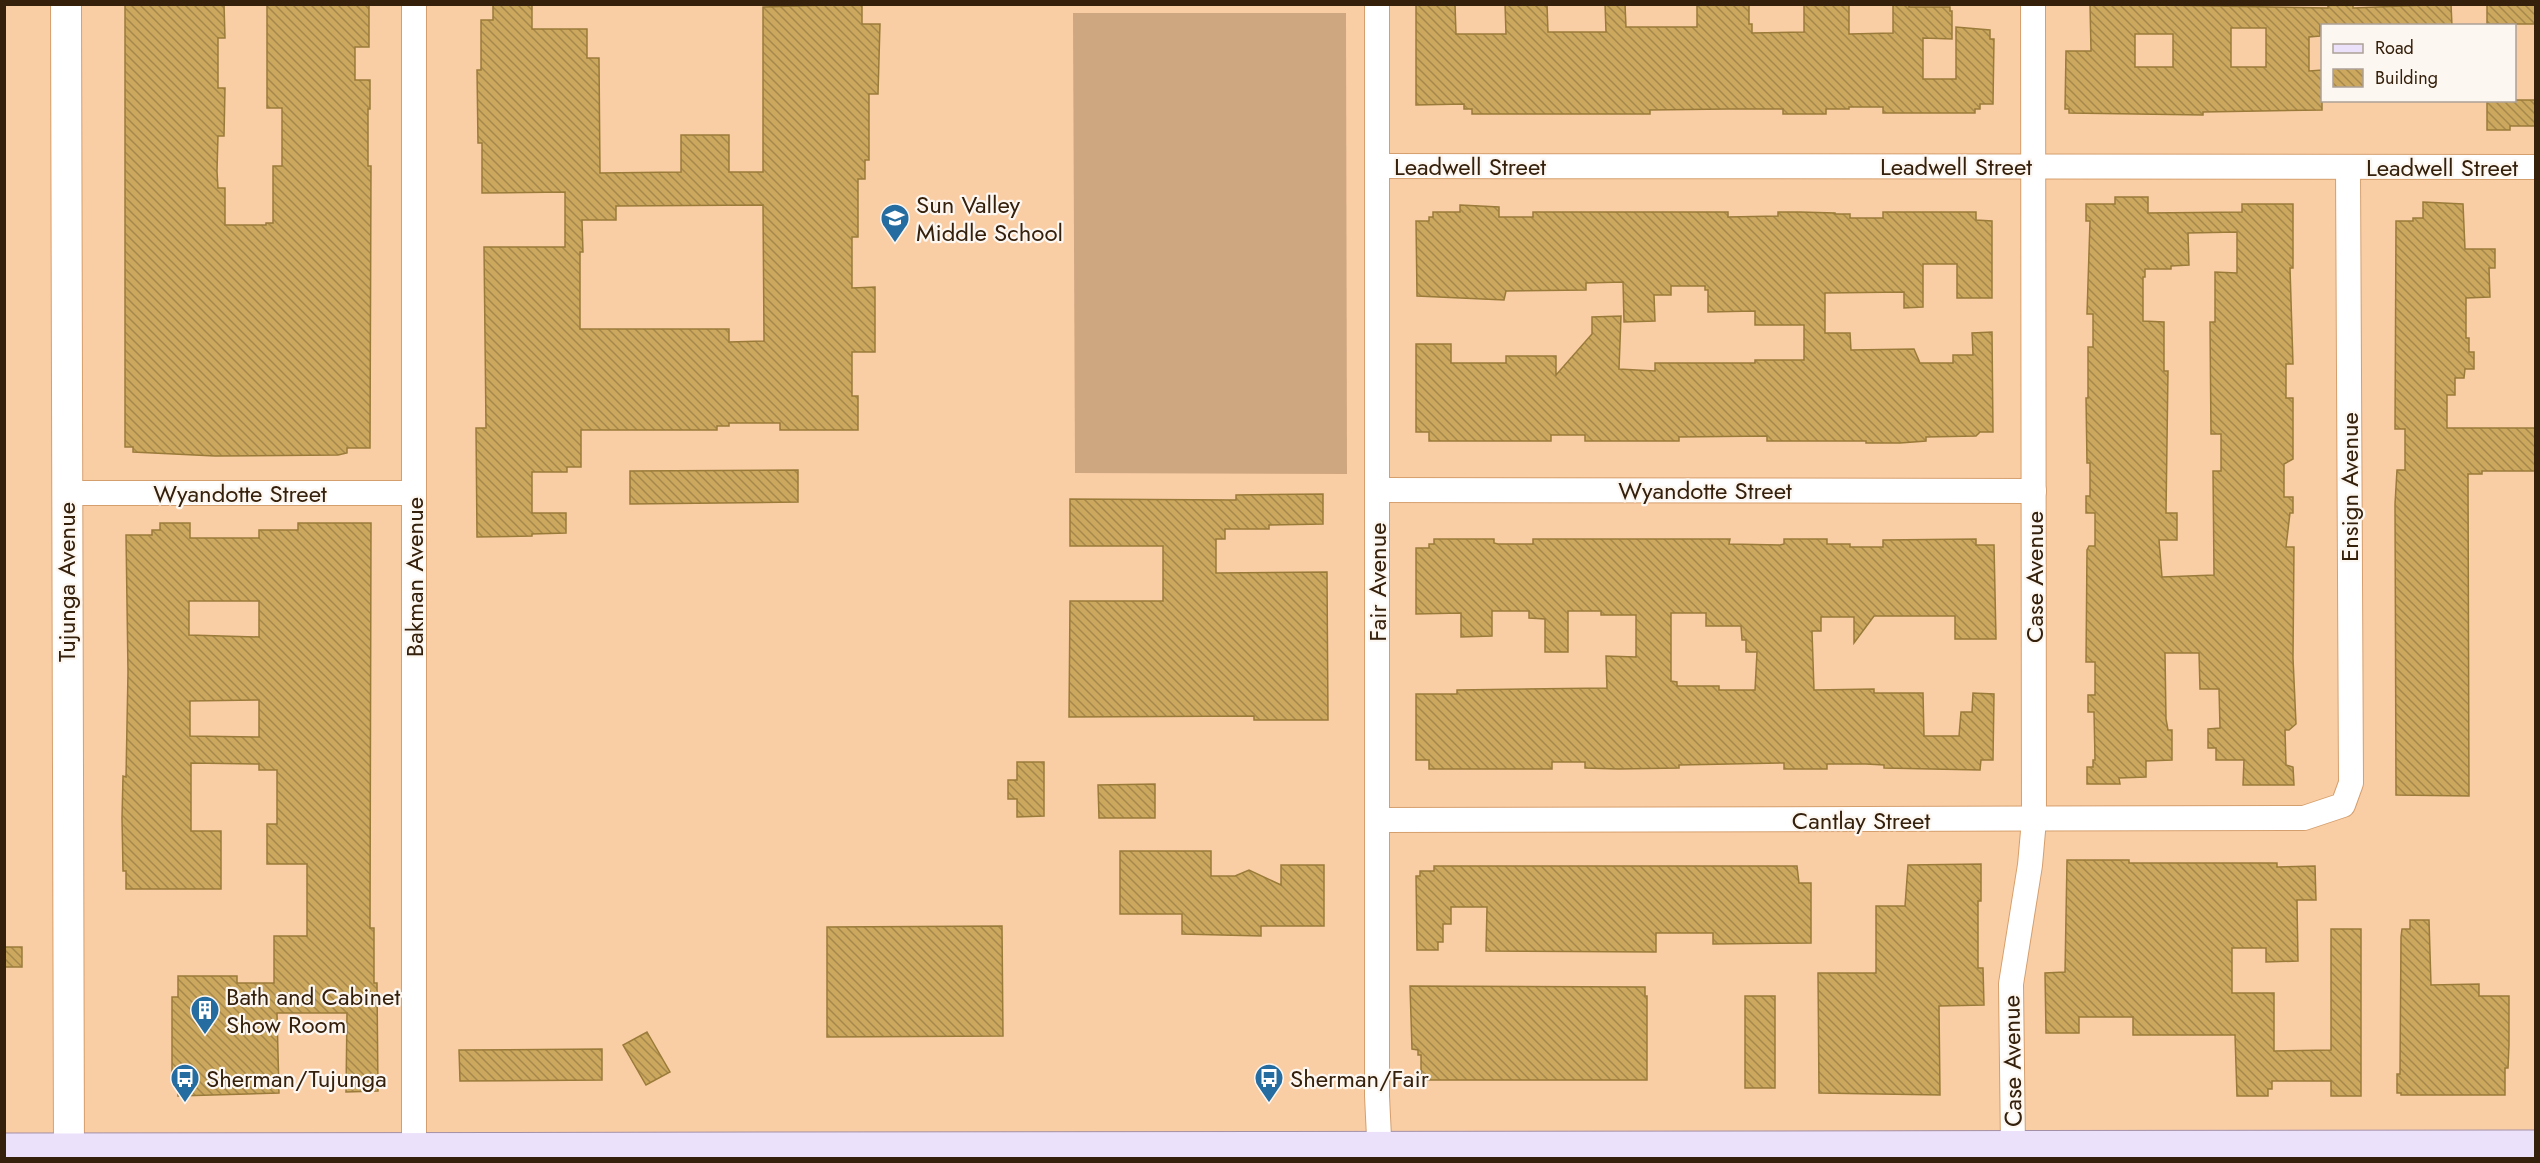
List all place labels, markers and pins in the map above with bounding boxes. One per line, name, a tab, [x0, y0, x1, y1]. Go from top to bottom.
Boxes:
place label: Sun Valley Middle School	[916, 187, 1063, 250]
school or university icon: Sun Valley Middle School	[879, 202, 911, 244]
place label: Bath and Cabinet Show Room	[226, 979, 400, 1042]
building icon: Bath and Cabinet Show Room	[189, 994, 221, 1036]
place label: Sherman/Tujunga	[206, 1061, 387, 1096]
place label: Sherman/Fair	[1290, 1061, 1430, 1096]
bus stop icon: Sherman/Tujunga	[169, 1062, 201, 1104]
bus stop icon: Sherman/Fair	[1253, 1062, 1285, 1104]

